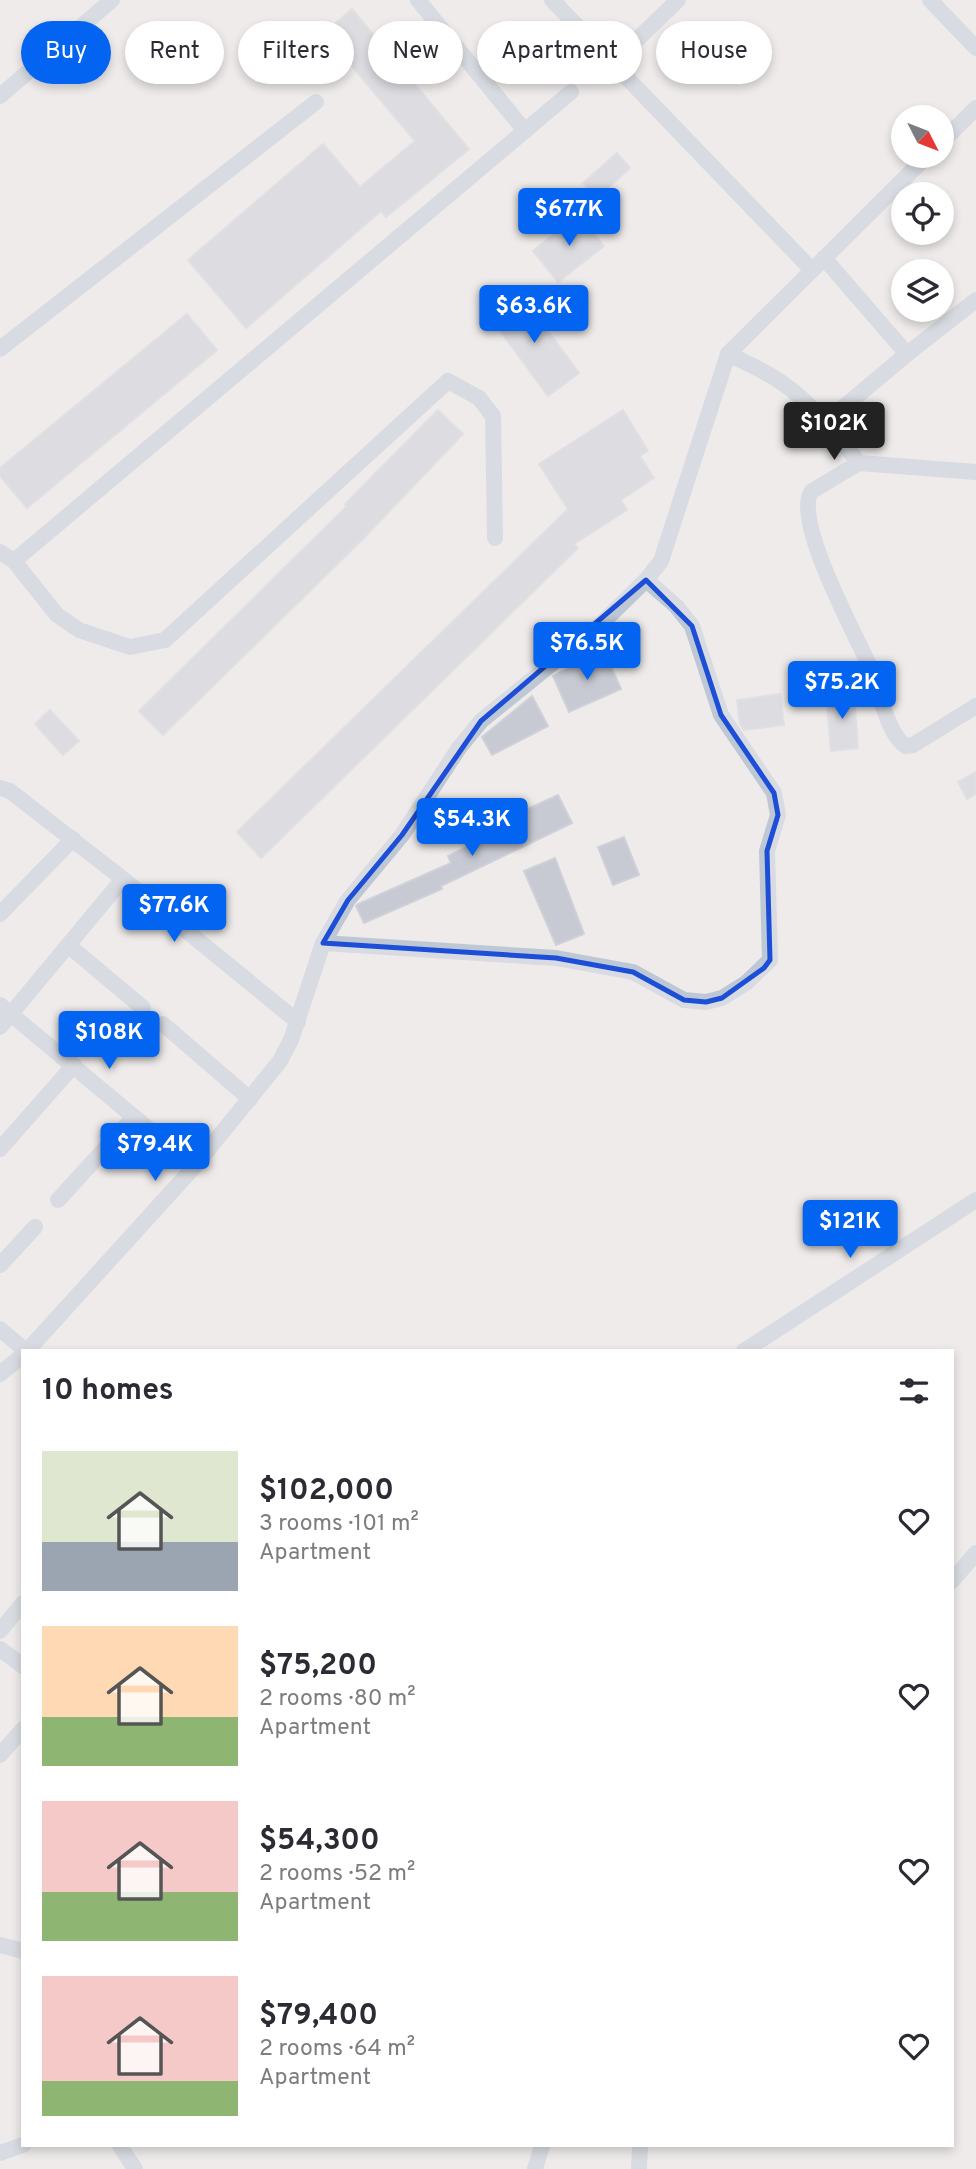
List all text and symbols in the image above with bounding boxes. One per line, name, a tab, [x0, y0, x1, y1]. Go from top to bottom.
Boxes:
chip: Buy	[21, 21, 111, 84]
chip: Rent	[125, 21, 224, 84]
chip: Filters	[238, 21, 354, 84]
chip: New	[368, 21, 463, 84]
chip: Apartment	[477, 21, 642, 84]
chip: House	[656, 21, 772, 84]
north arrow	[891, 105, 954, 168]
map controls	[891, 105, 954, 322]
button: locate	[891, 182, 954, 245]
pin: $67.7K	[512, 188, 626, 248]
text: $67.7K	[534, 196, 604, 225]
button: layers	[891, 259, 954, 322]
pin: $63.6K	[477, 286, 591, 345]
text: $63.6K	[495, 293, 573, 322]
pin: $102K	[785, 402, 883, 462]
text: $102K	[800, 410, 868, 439]
pin: $76.5K	[530, 622, 644, 682]
text: $76.5K	[549, 630, 625, 659]
pin: $75.2K	[785, 662, 899, 721]
text: $75.2K	[804, 669, 880, 698]
pin: $54.3K	[415, 798, 529, 858]
text: $54.3K	[433, 806, 511, 835]
pin: $77.6K	[117, 884, 231, 944]
text: $77.6K	[138, 892, 210, 921]
pin: $108K	[60, 1012, 158, 1071]
text: $108K	[75, 1019, 143, 1048]
pin: $79.4K	[98, 1124, 212, 1183]
text: $79.4K	[116, 1131, 194, 1160]
pin: $121K	[801, 1200, 899, 1260]
text: $121K	[819, 1208, 881, 1237]
icon: filters	[895, 1372, 933, 1410]
text: 10 homes	[42, 1373, 173, 1410]
text: $102,000	[259, 1473, 394, 1510]
icon: home	[98, 1479, 182, 1563]
icon: heart	[895, 1502, 933, 1540]
text: 3 rooms · 101 m²	[259, 1510, 419, 1539]
text: Apartment	[259, 1539, 371, 1568]
text: $75,200	[259, 1648, 377, 1685]
icon: home	[98, 1654, 182, 1738]
icon: heart	[895, 1677, 933, 1715]
text: 2 rooms · 80 m²	[259, 1685, 416, 1714]
text: Apartment	[259, 1714, 371, 1743]
text: $54,300	[259, 1823, 380, 1860]
icon: home	[98, 1829, 182, 1913]
icon: heart	[895, 1852, 933, 1890]
text: 2 rooms · 52 m²	[259, 1860, 415, 1889]
text: Apartment	[259, 1889, 371, 1918]
text: $79,400	[259, 1998, 378, 2035]
icon: home	[98, 2004, 182, 2088]
icon: heart	[895, 2027, 933, 2065]
text: 2 rooms · 64 m²	[259, 2035, 415, 2064]
text: Apartment	[259, 2064, 371, 2093]

